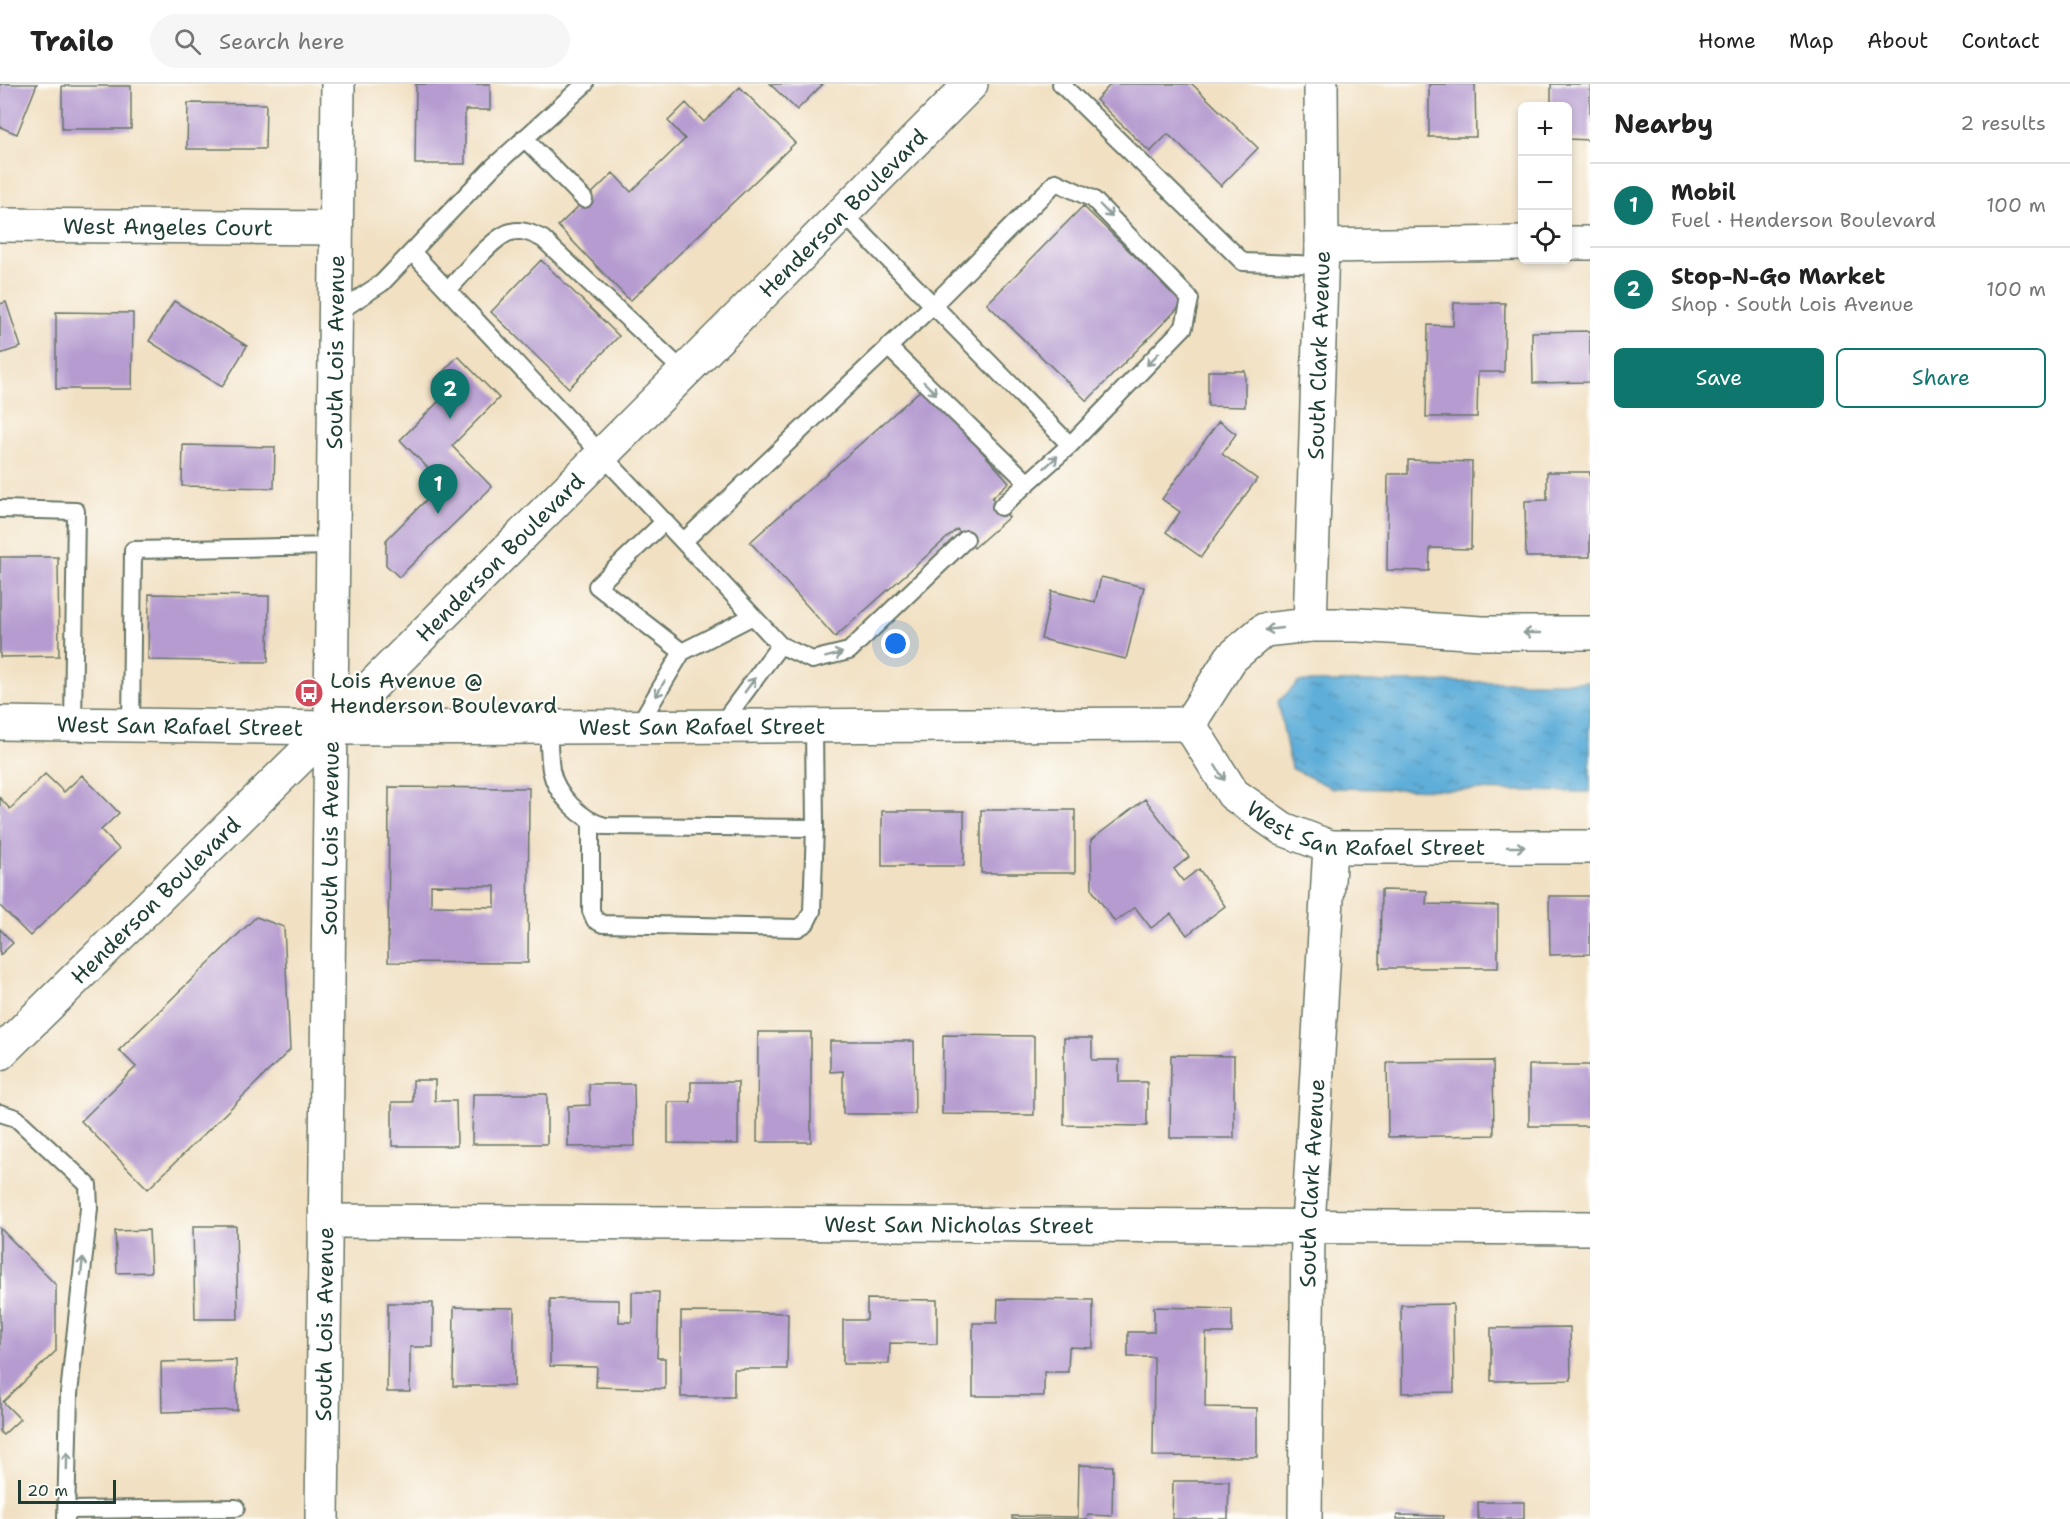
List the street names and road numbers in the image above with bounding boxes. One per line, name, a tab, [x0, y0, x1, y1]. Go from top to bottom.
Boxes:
street label: Henderson Boulevard	[752, 122, 933, 304]
street label: West Angeles Court	[63, 211, 273, 242]
street label: South Clark Avenue	[1301, 250, 1336, 460]
street label: South Lois Avenue	[319, 254, 351, 450]
street label: Henderson Boulevard	[409, 466, 590, 648]
street label: West San Rafael Street	[56, 709, 303, 742]
street label: West San Rafael Street	[579, 711, 825, 741]
street label: South Lois Avenue	[314, 740, 345, 936]
street label: West San Rafael Street	[1241, 794, 1485, 862]
street label: Henderson Boulevard	[64, 810, 247, 990]
street label: South Clark Avenue	[1293, 1078, 1331, 1288]
street label: West San Nicholas Street	[824, 1209, 1094, 1240]
street label: South Lois Avenue	[309, 1226, 340, 1422]

